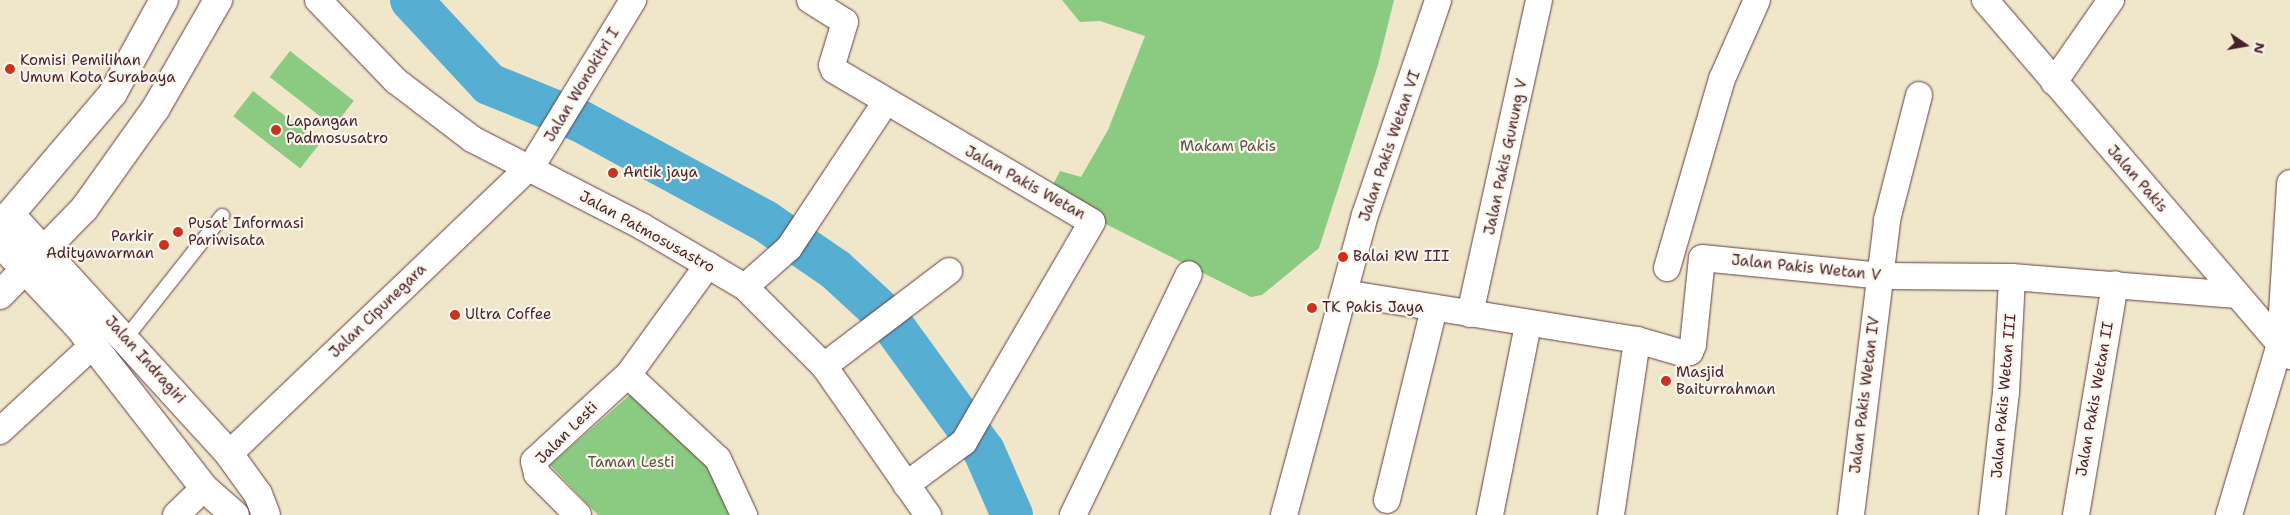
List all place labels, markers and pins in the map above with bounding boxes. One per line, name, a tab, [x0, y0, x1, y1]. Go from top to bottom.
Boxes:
place label: Komisi Pemilihan Umum Kota Surabaya	[20, 51, 176, 86]
marker: Komisi Pemilihan Umum Kota Surabaya	[4, 63, 16, 75]
place label: Lapangan Padmosusatro	[286, 112, 388, 147]
marker: Lapangan Padmosusatro	[270, 124, 282, 136]
place label: Antik jaya	[623, 164, 698, 182]
marker: Antik jaya	[607, 167, 619, 179]
place label: Pusat Informasi Pariwisata	[188, 214, 304, 249]
marker: Pusat Informasi Pariwisata	[172, 226, 184, 238]
place label: Parkir Adityawarman	[46, 227, 154, 262]
marker: Parkir Adityawarman	[158, 239, 170, 251]
place label: Balai RW III	[1353, 248, 1449, 266]
marker: Balai RW III	[1337, 251, 1349, 263]
place label: TK Pakis Jaya	[1322, 299, 1424, 317]
marker: TK Pakis Jaya	[1306, 302, 1318, 314]
place label: Ultra Coffee	[465, 306, 551, 324]
marker: Ultra Coffee	[449, 309, 461, 321]
place label: Masjid Baiturrahman	[1676, 363, 1776, 398]
marker: Masjid Baiturrahman	[1660, 375, 1672, 387]

